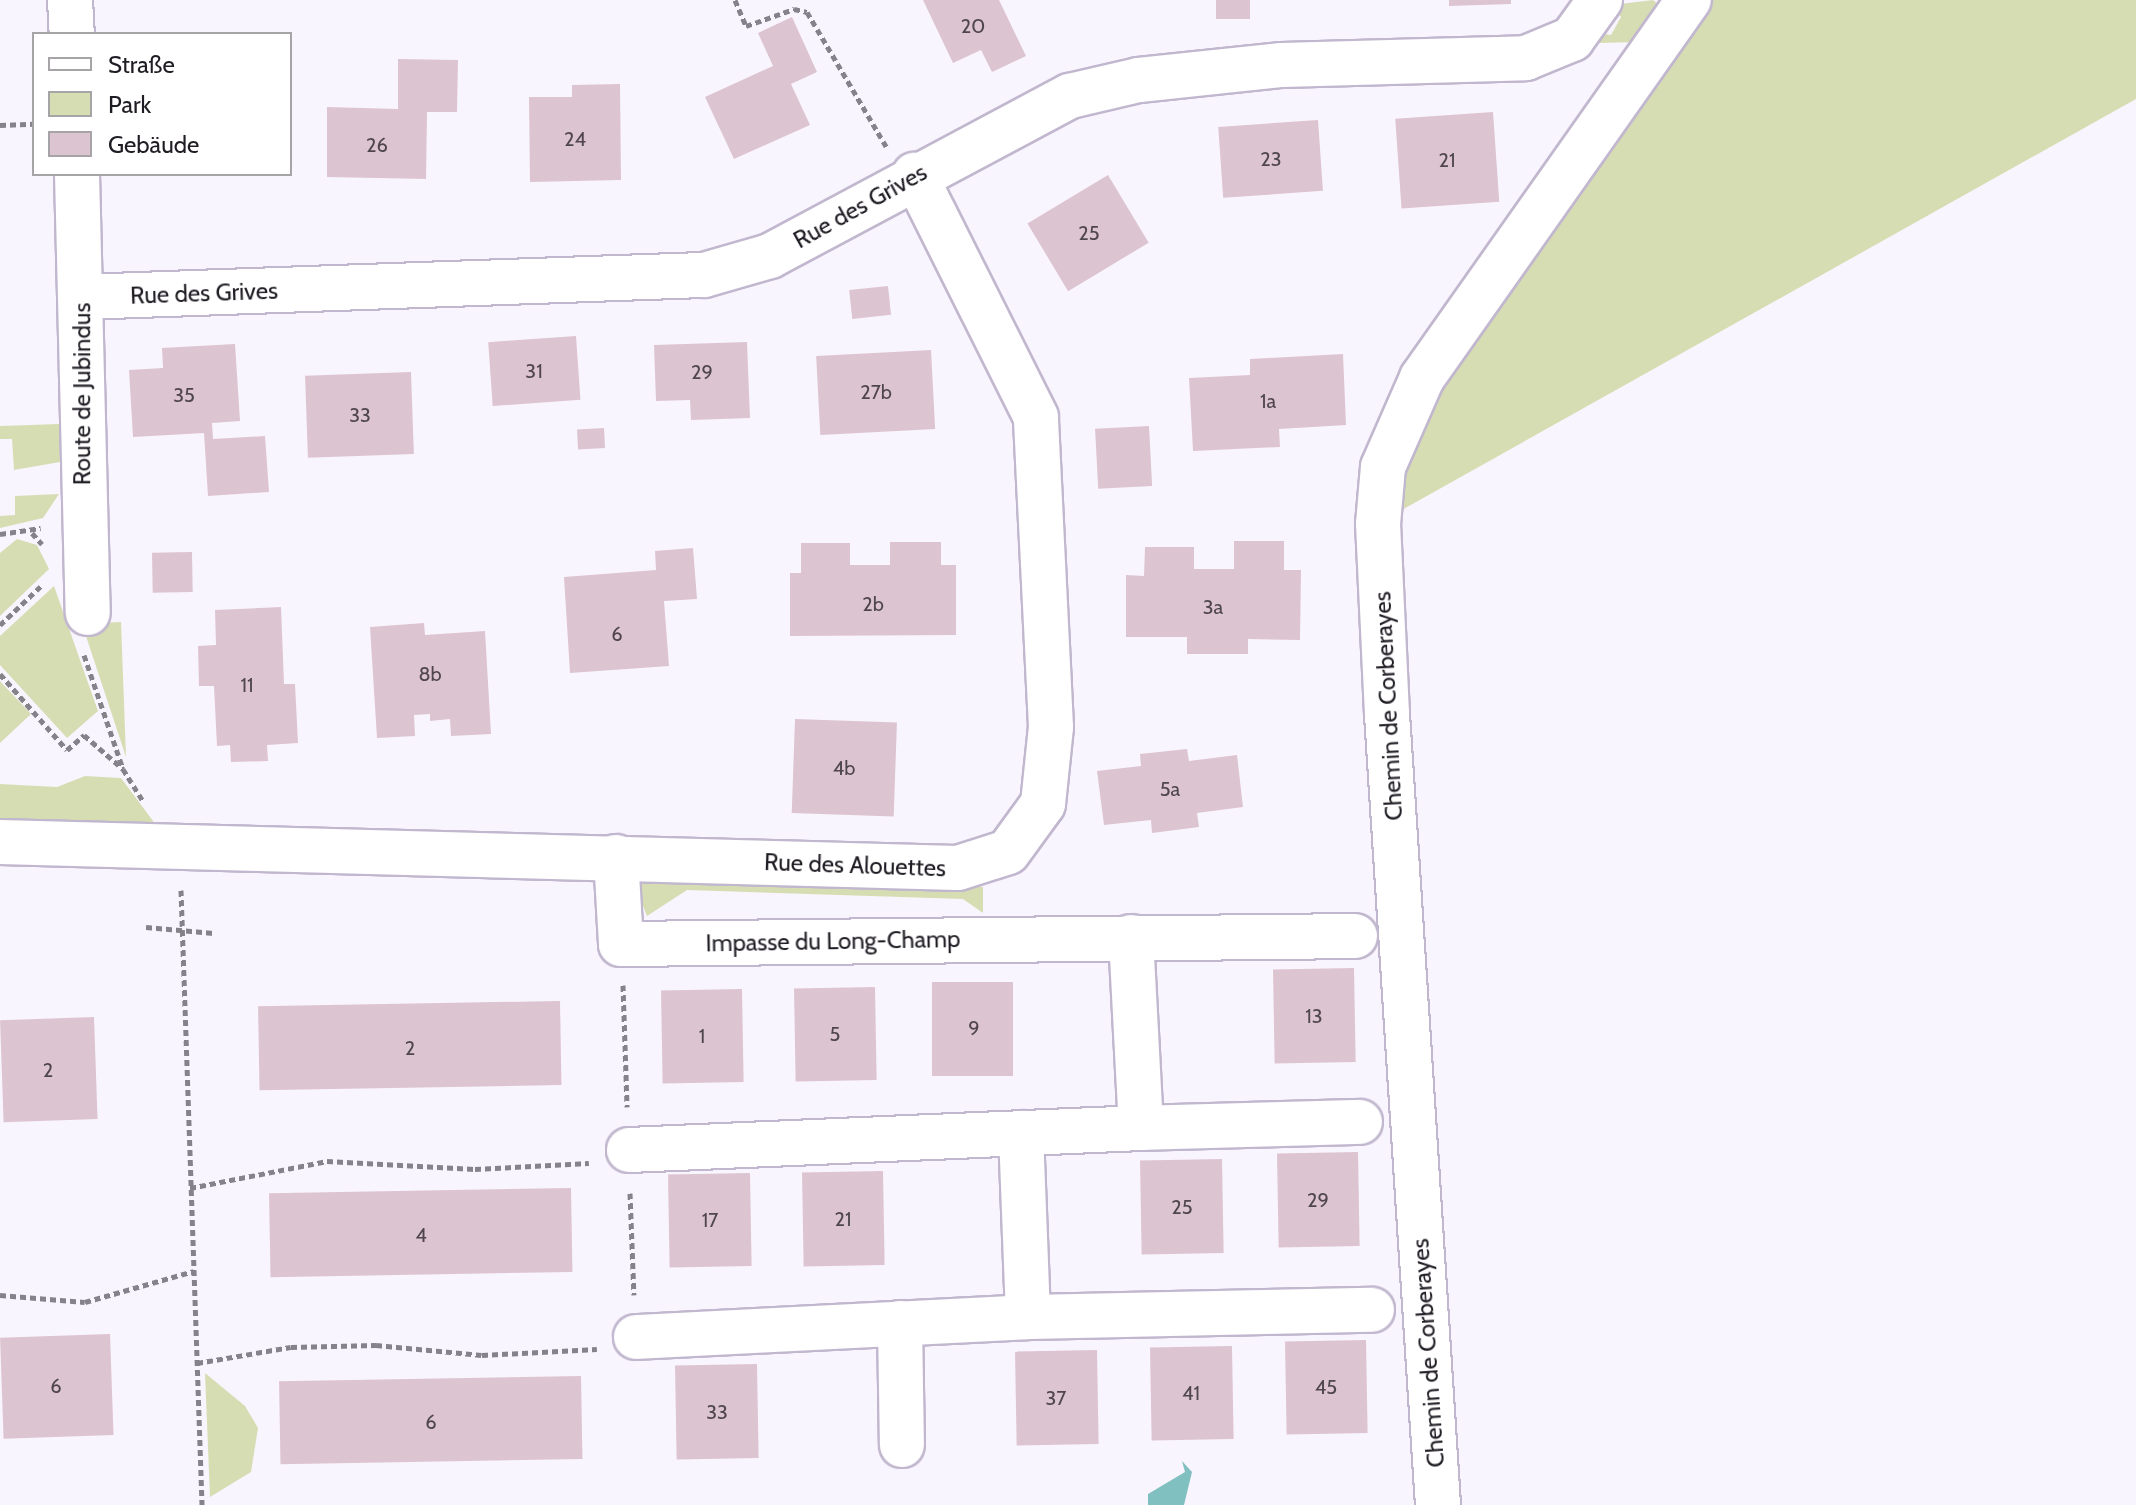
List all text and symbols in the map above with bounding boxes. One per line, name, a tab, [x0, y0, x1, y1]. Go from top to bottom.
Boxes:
house number: 20	[961, 14, 985, 38]
legend	[32, 32, 292, 176]
text: Straße	[108, 50, 175, 79]
text: Park	[108, 90, 151, 119]
house number: 24	[564, 127, 586, 151]
text: Gebäude	[108, 130, 199, 159]
house number: 26	[366, 133, 388, 157]
house number: 23	[1260, 147, 1282, 171]
house number: 21	[1439, 148, 1455, 172]
street label: Rue des Grives	[788, 158, 932, 254]
house number: 25	[1078, 221, 1100, 245]
street label: Rue des Grives	[130, 276, 278, 310]
street label: Route de Jubindus	[68, 303, 96, 485]
house number: 31	[525, 359, 543, 383]
house number: 29	[691, 360, 713, 384]
house number: 27b	[860, 380, 892, 404]
house number: 35	[173, 383, 195, 407]
house number: 1a	[1260, 389, 1276, 413]
house number: 33	[349, 403, 371, 427]
street label: Chemin de Corberayes	[1368, 591, 1408, 821]
house number: 2b	[862, 592, 884, 616]
house number: 3a	[1203, 595, 1223, 619]
house number: 6	[611, 622, 623, 646]
house number: 8b	[418, 662, 442, 686]
house number: 11	[240, 673, 254, 697]
house number: 4b	[833, 756, 855, 780]
house number: 5a	[1160, 777, 1180, 801]
street label: Rue des Alouettes	[764, 847, 946, 883]
street label: Impasse du Long-Champ	[705, 924, 961, 958]
house number: 13	[1305, 1004, 1323, 1028]
house number: 9	[968, 1016, 980, 1040]
house number: 5	[830, 1022, 840, 1046]
house number: 1	[699, 1024, 705, 1048]
house number: 2	[405, 1036, 415, 1060]
house number: 2	[43, 1058, 53, 1082]
house number: 29	[1307, 1188, 1329, 1212]
house number: 25	[1171, 1195, 1193, 1219]
house number: 21	[835, 1207, 851, 1231]
house number: 17	[702, 1208, 718, 1232]
house number: 4	[415, 1223, 427, 1247]
street label: Chemin de Corberayes	[1406, 1238, 1450, 1468]
house number: 6	[50, 1374, 62, 1398]
house number: 45	[1315, 1375, 1337, 1399]
house number: 41	[1182, 1381, 1200, 1405]
house number: 37	[1046, 1386, 1066, 1410]
house number: 33	[706, 1400, 728, 1424]
house number: 6	[425, 1410, 437, 1434]

